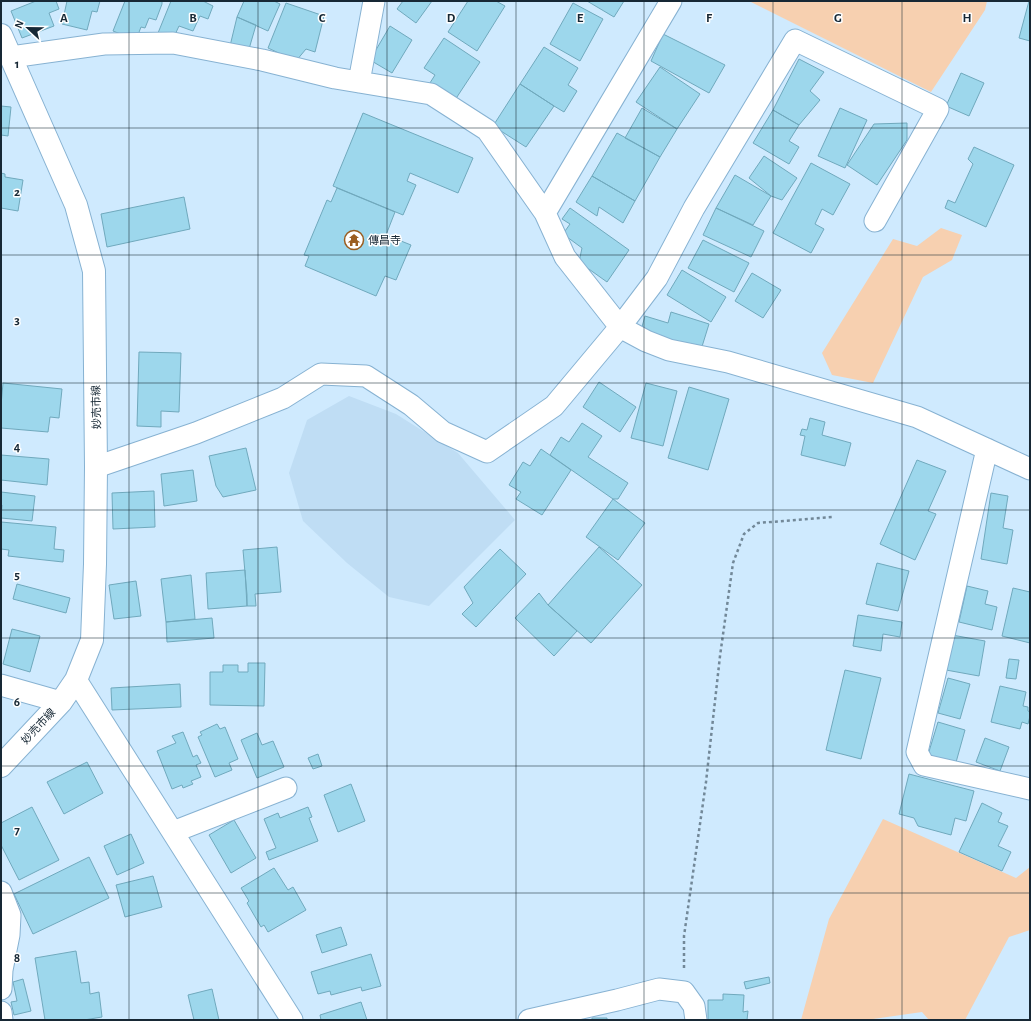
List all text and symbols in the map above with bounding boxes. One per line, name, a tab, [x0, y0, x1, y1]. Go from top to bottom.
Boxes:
north arrow	[8, 8, 48, 48]
text: A	[60, 12, 68, 25]
text: B	[189, 12, 197, 25]
text: C	[319, 12, 326, 25]
text: D	[447, 12, 456, 25]
text: E	[577, 12, 584, 25]
text: F	[706, 12, 713, 25]
text: G	[834, 12, 842, 25]
text: H	[962, 12, 972, 25]
text: N	[13, 19, 26, 30]
text: 1	[15, 58, 19, 71]
text: 2	[14, 186, 20, 199]
temple icon: 傳昌寺	[343, 229, 365, 251]
place label: 傳昌寺	[368, 234, 401, 246]
text: 3	[14, 314, 20, 327]
street label: 妙売市線	[90, 385, 102, 429]
text: 4	[14, 441, 21, 454]
text: 5	[14, 569, 20, 582]
text: 6	[14, 696, 20, 709]
street label: 妙売市線	[19, 706, 57, 746]
text: 7	[14, 824, 20, 837]
text: 8	[14, 952, 20, 965]

